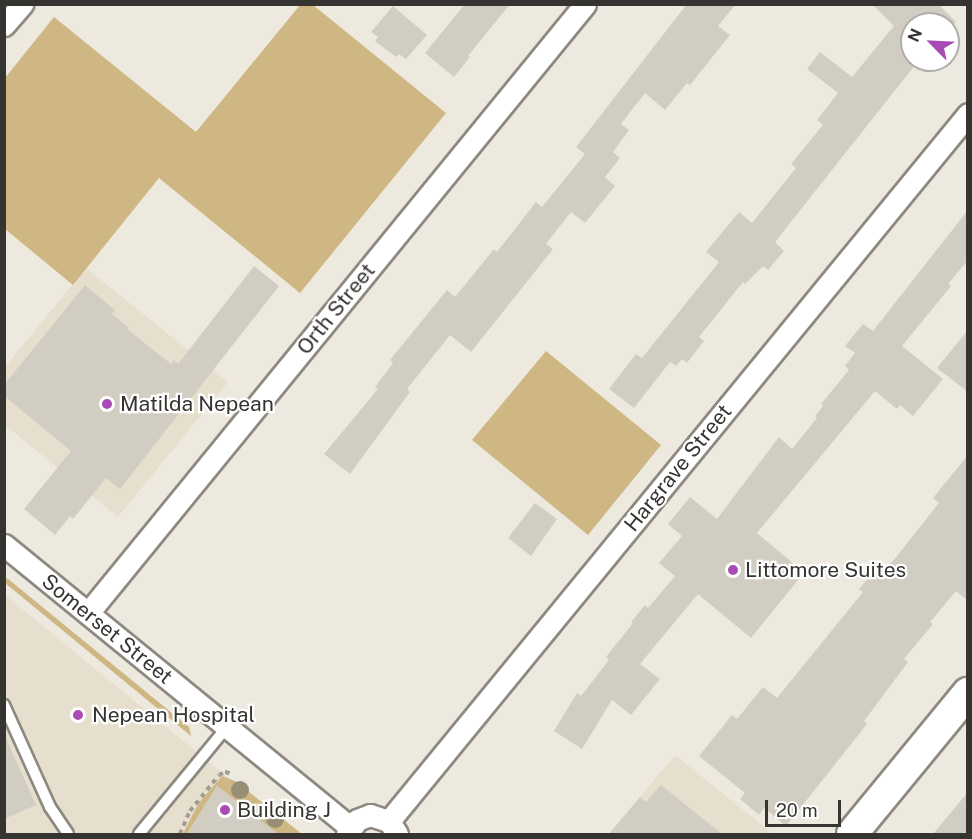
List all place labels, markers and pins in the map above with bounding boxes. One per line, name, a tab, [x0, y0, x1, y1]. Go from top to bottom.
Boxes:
place label: Matilda Nepean	[120, 391, 274, 417]
marker: Matilda Nepean	[98, 395, 116, 413]
place label: Littomore Suites	[745, 557, 906, 583]
marker: Littomore Suites	[726, 563, 740, 577]
place label: Nepean Hospital	[92, 702, 255, 728]
marker: Nepean Hospital	[69, 706, 87, 724]
place label: Building J	[237, 797, 331, 823]
marker: Building J	[218, 803, 232, 817]

